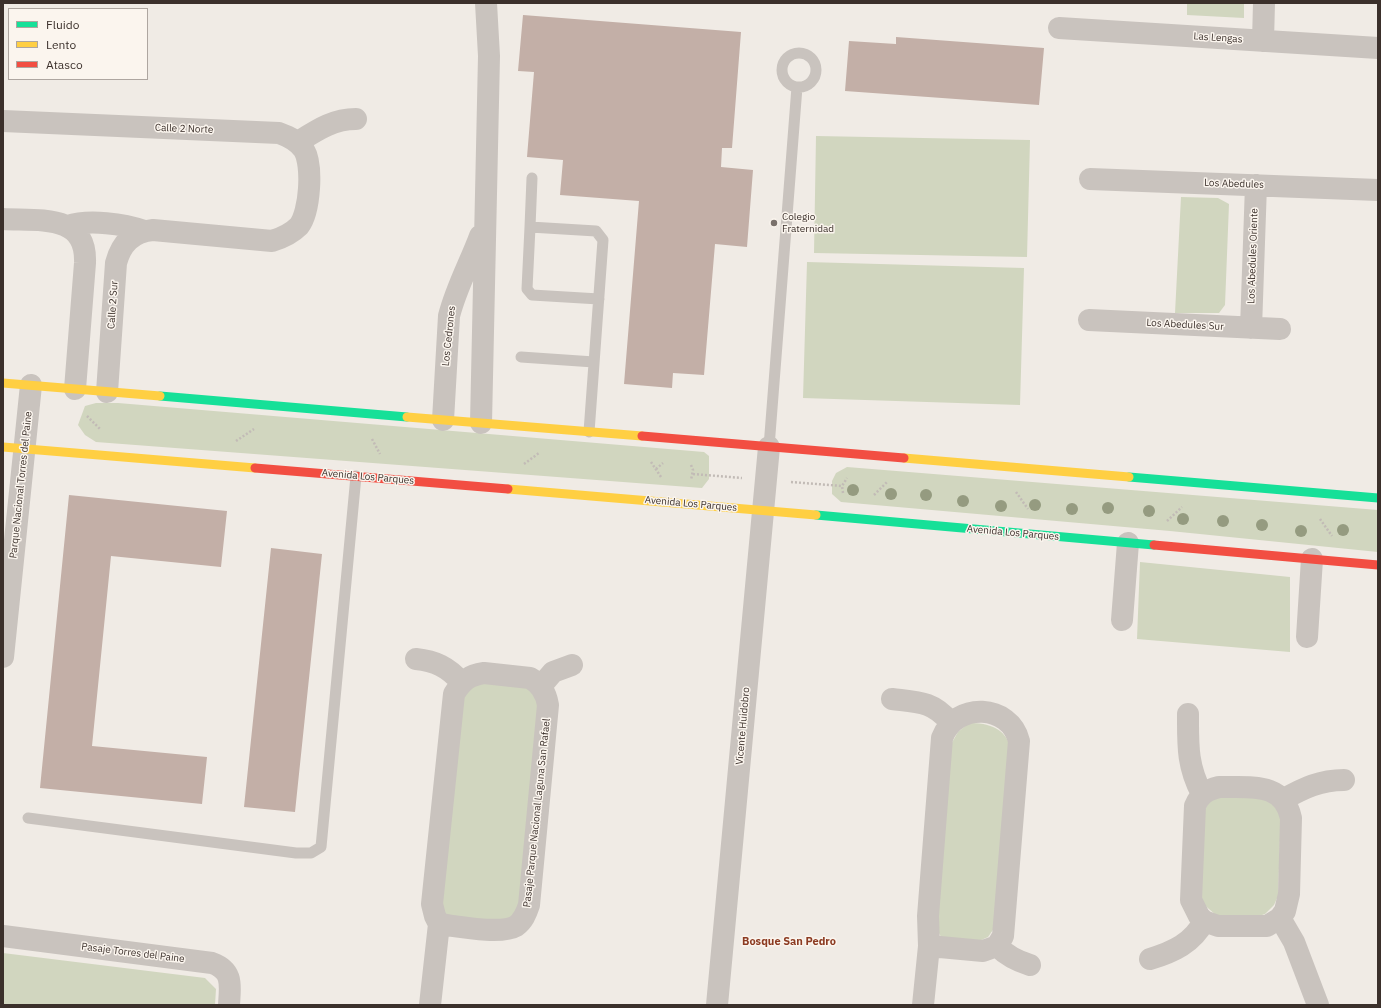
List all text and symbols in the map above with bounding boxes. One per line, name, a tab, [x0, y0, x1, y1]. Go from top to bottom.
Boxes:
legend	[8, 8, 148, 80]
text: Fluido	[46, 17, 79, 32]
street label: Las Lengas	[1193, 30, 1243, 46]
text: Lento	[46, 37, 76, 52]
text: Atasco	[46, 57, 83, 72]
street label: Calle 2 Norte	[155, 122, 213, 136]
street label: Los Abedules	[1204, 177, 1264, 191]
street label: Los Abedules Oriente	[1245, 208, 1261, 304]
place label: Colegio Fraternidad	[782, 211, 834, 234]
marker: Colegio Fraternidad	[769, 218, 779, 228]
street label: Calle 2 Sur	[105, 280, 121, 330]
street label: Los Cedrones	[440, 305, 458, 367]
street label: Los Abedules Sur	[1146, 317, 1224, 333]
street label: Parque Nacional Torres del Paine	[7, 411, 35, 559]
street label: Avenida Los Parques	[321, 467, 415, 487]
street label: Avenida Los Parques	[644, 494, 738, 514]
street label: Avenida Los Parques	[966, 523, 1060, 543]
street label: Vicente Huidobro	[734, 687, 752, 765]
street label: Pasaje Parque Nacional Laguna San Rafael	[521, 718, 553, 908]
district label: Bosque San Pedro	[742, 935, 836, 949]
street label: Pasaje Torres del Paine	[81, 941, 185, 965]

